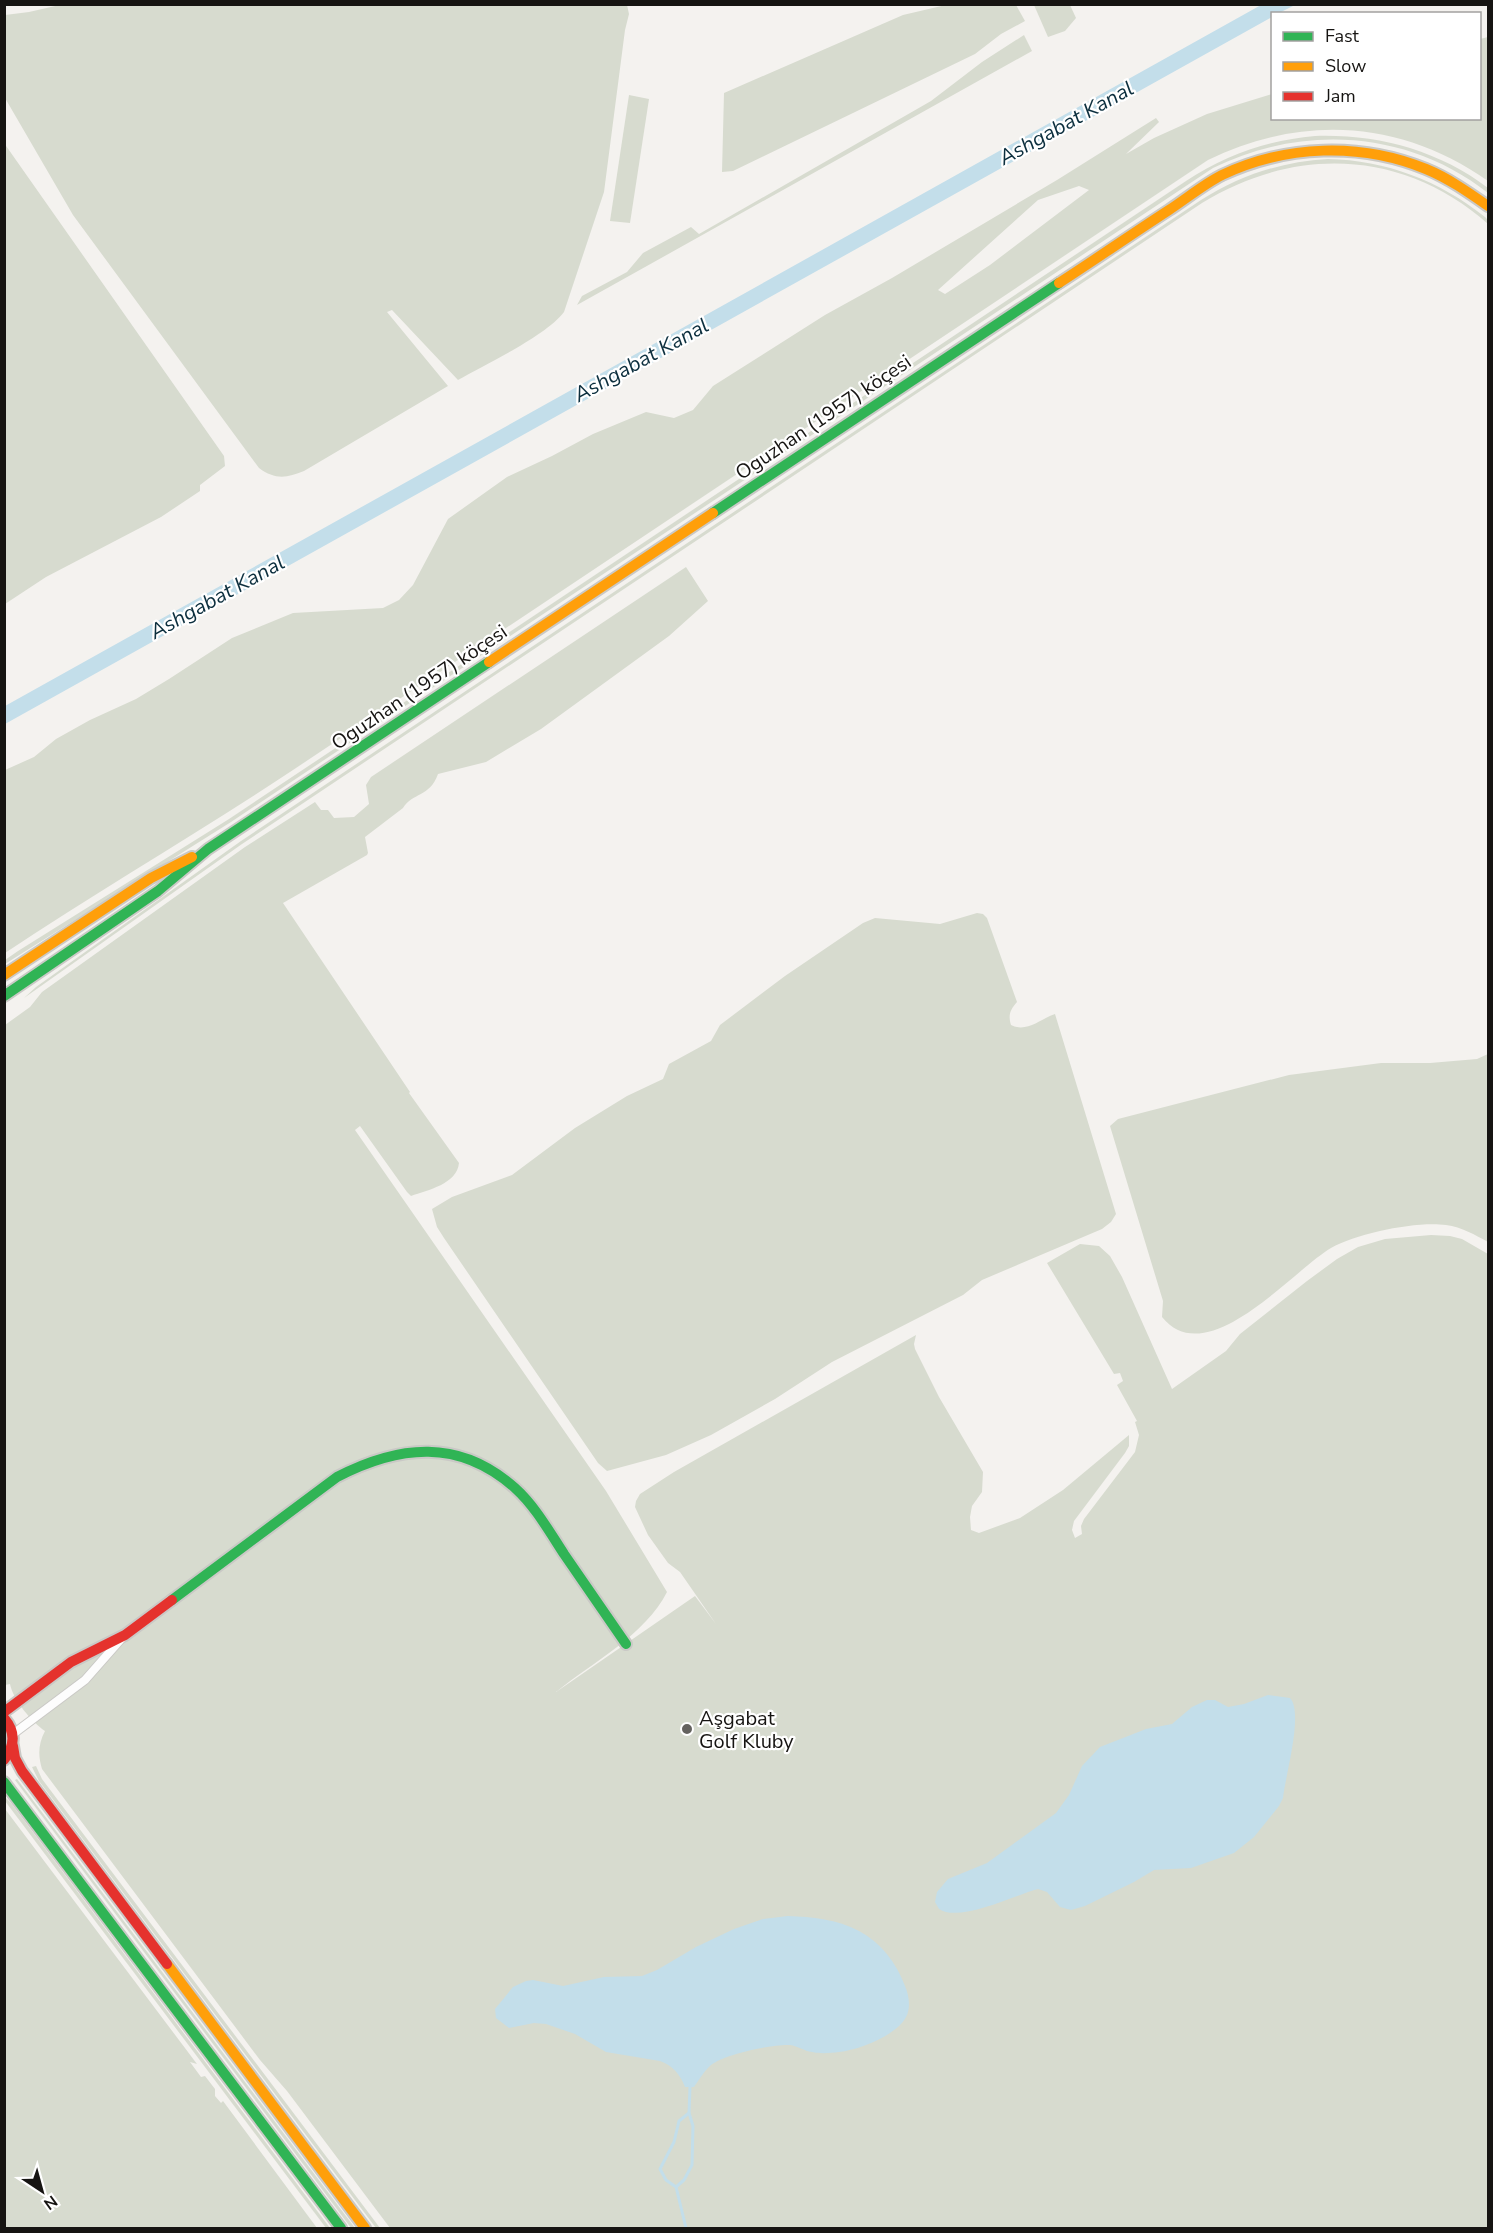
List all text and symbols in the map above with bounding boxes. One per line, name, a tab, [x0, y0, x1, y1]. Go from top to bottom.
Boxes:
legend	[1271, 12, 1481, 120]
text: Fast	[1325, 24, 1360, 48]
text: Slow	[1325, 54, 1366, 78]
water label: Ashgabat Kanal	[993, 74, 1139, 172]
text: Jam	[1324, 84, 1356, 108]
water label: Ashgabat Kanal	[568, 311, 714, 409]
street label: Oguzhan (1957) köçesi	[730, 348, 916, 486]
water label: Ashgabat Kanal	[144, 548, 290, 646]
street label: Oguzhan (1957) köçesi	[326, 618, 512, 756]
place label: Aşgabat Golf Kluby	[699, 1705, 794, 1755]
marker: Aşgabat Golf Kluby	[680, 1722, 694, 1736]
north arrow	[12, 2161, 72, 2221]
text: N	[39, 2190, 62, 2215]

